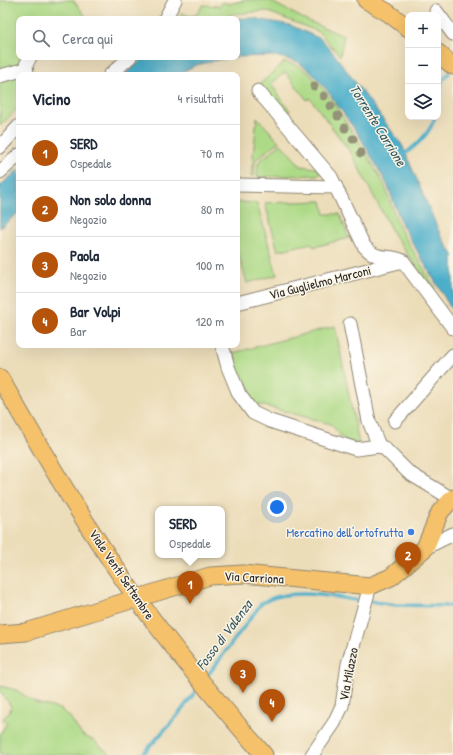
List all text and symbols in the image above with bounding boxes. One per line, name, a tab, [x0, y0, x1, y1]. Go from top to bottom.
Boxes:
map controls	[405, 12, 441, 120]
button: +	[405, 12, 441, 48]
search box	[16, 16, 240, 60]
icon: search	[30, 27, 52, 49]
text: Cerca qui	[62, 28, 113, 49]
button: −	[405, 48, 441, 84]
water label: Torrente Carrione	[346, 80, 412, 170]
button: layers	[405, 84, 441, 120]
text: Vicino	[32, 87, 70, 110]
text: 4 risultati	[178, 89, 224, 107]
text: SERD	[70, 133, 97, 154]
text: 1	[43, 144, 47, 162]
text: 70 m	[200, 144, 224, 162]
text: Ospedale	[70, 154, 112, 172]
text: Non solo donna	[70, 189, 151, 210]
text: 2	[42, 200, 48, 218]
text: 80 m	[201, 200, 224, 218]
text: Negozio	[70, 210, 107, 228]
text: Paola	[70, 245, 99, 266]
text: 3	[42, 256, 48, 274]
text: 100 m	[196, 256, 224, 274]
street label: Via Guglielmo Marconi	[267, 261, 373, 303]
text: Negozio	[70, 266, 107, 284]
text: Bar Volpi	[70, 301, 121, 322]
text: 4	[43, 312, 47, 330]
text: 120 m	[196, 312, 224, 330]
text: Bar	[70, 322, 87, 340]
your location	[267, 497, 287, 517]
popup	[155, 506, 225, 558]
text: SERD	[169, 513, 197, 534]
place label: Mercatino dell'ortofrutta	[287, 523, 403, 541]
street label: Viale Venti Settembre	[85, 525, 159, 623]
marker: Mercatino dell'ortofrutta	[406, 527, 416, 537]
text: Ospedale	[169, 534, 211, 552]
pin: 2	[395, 542, 421, 575]
street label: Via Carriona	[224, 566, 284, 588]
pin: 1	[177, 571, 203, 604]
water label: Fosso di Valenza	[191, 595, 257, 673]
street label: Via Milazzo	[334, 646, 362, 702]
pin: 3	[230, 660, 256, 693]
pin: 4	[259, 689, 285, 722]

